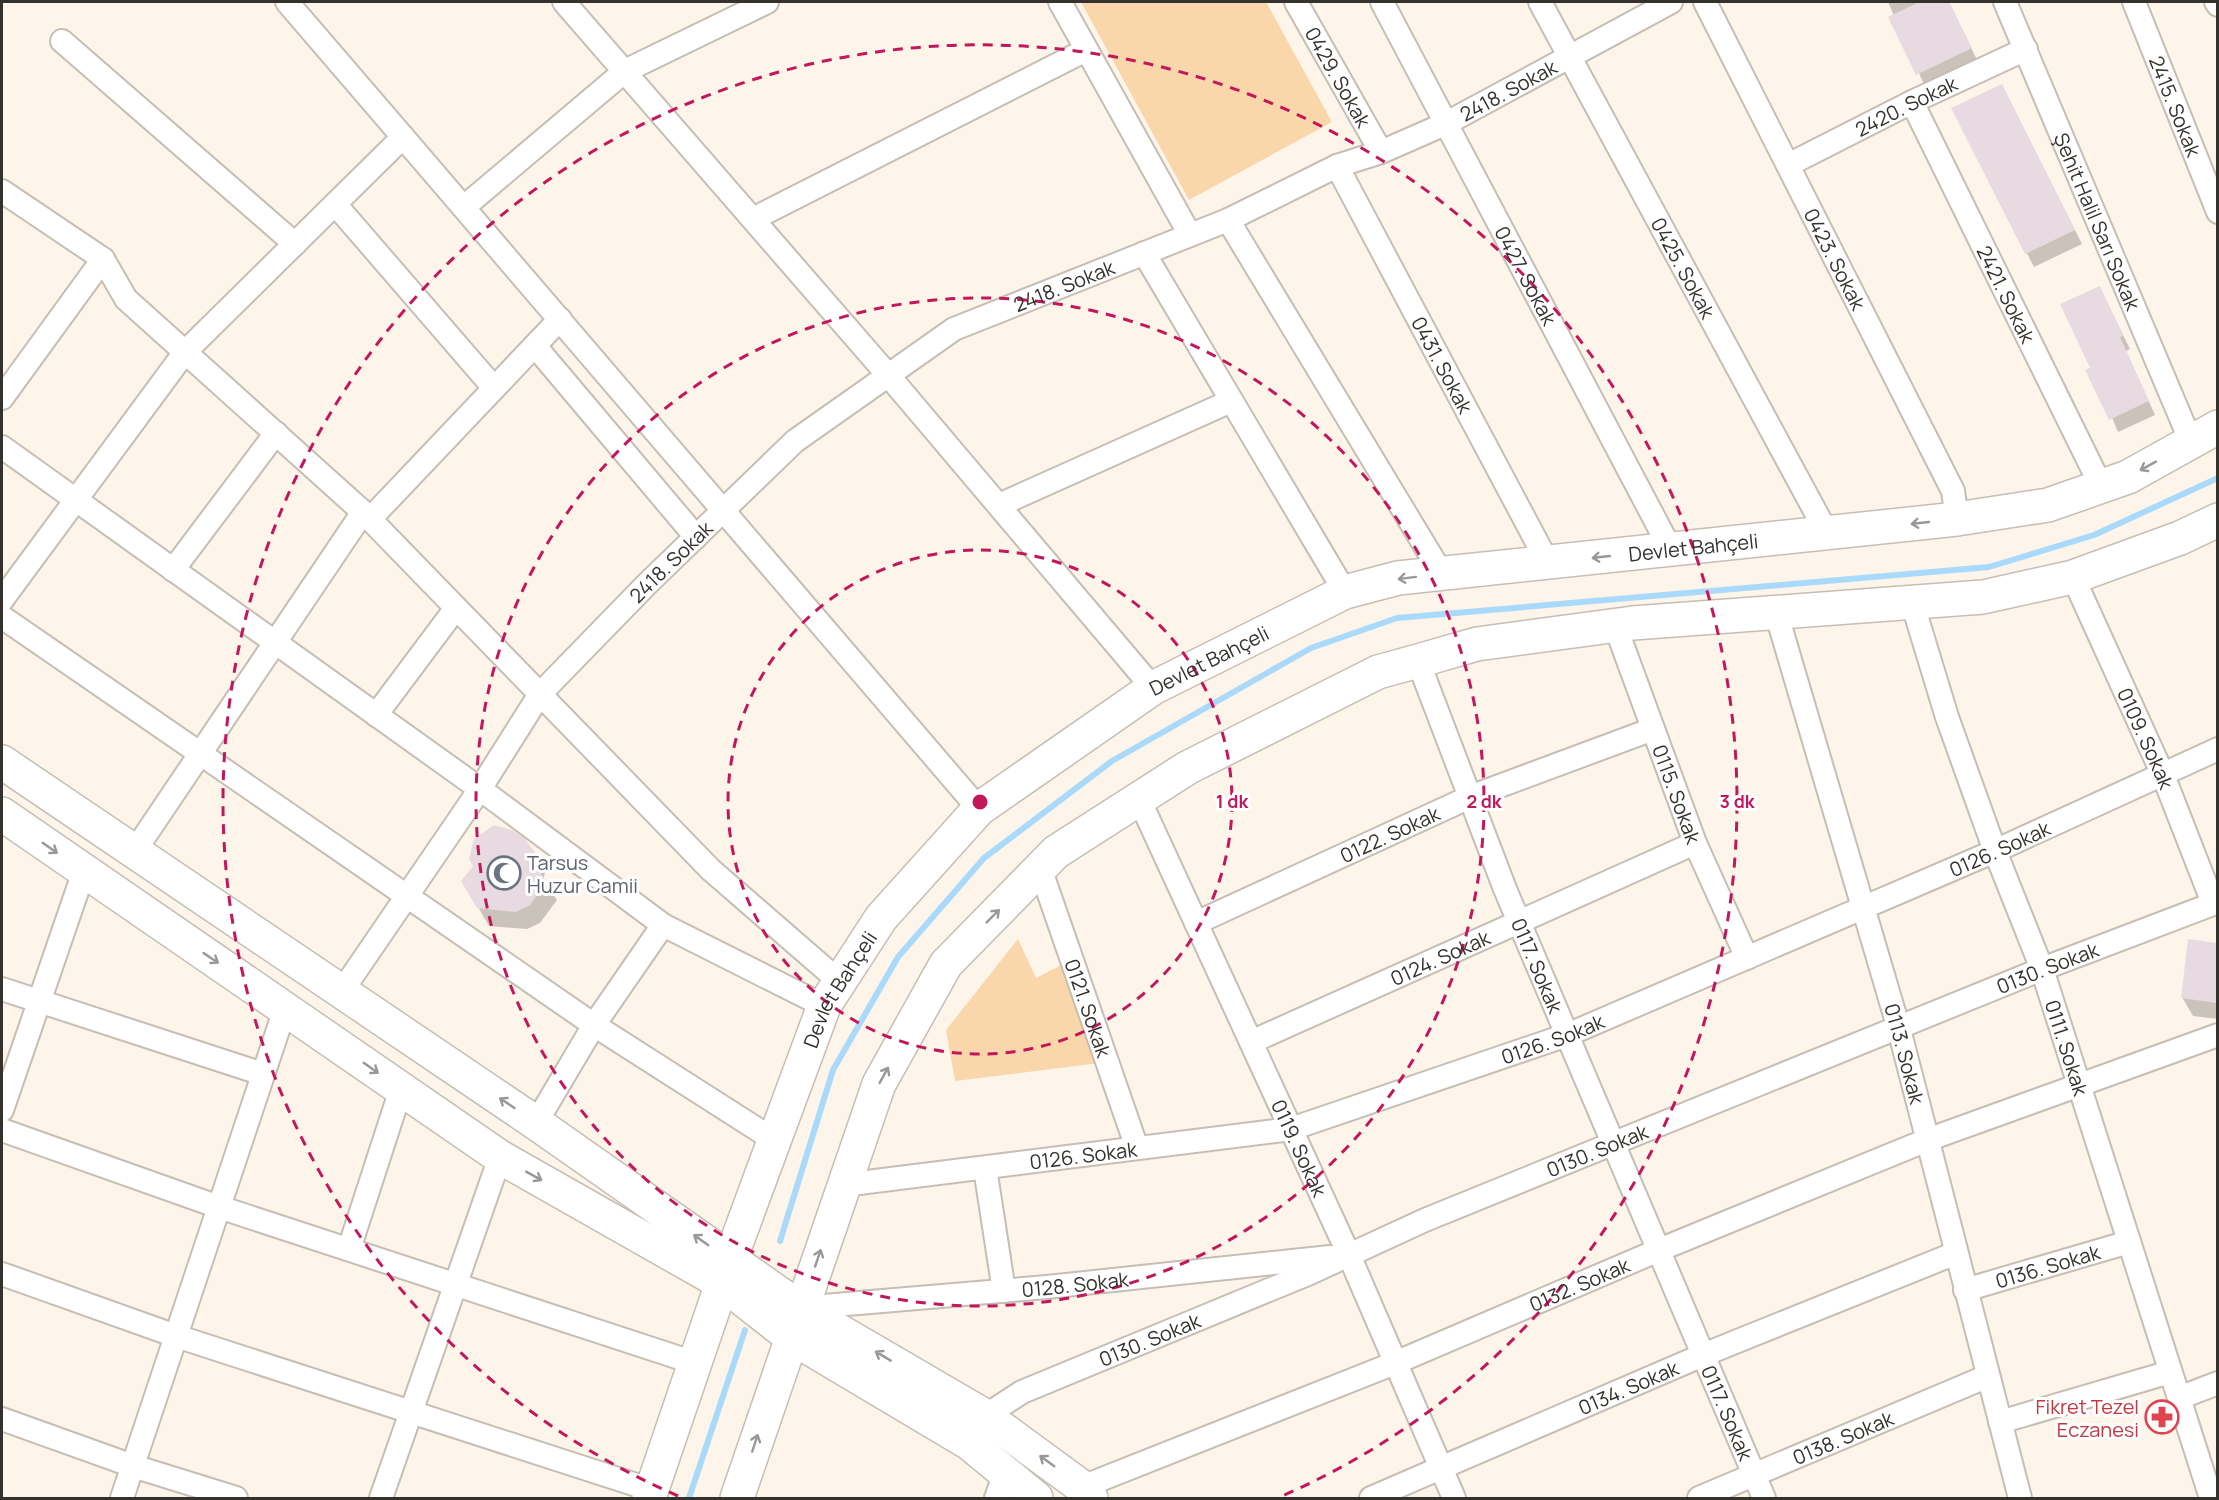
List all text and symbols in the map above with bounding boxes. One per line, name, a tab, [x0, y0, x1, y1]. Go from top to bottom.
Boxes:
street label: 0429. Sokak	[1299, 22, 1378, 133]
street label: 2418. Sokak	[1455, 52, 1562, 127]
street label: 2415. Sokak	[2143, 52, 2208, 161]
street label: 2420. Sokak	[1850, 69, 1962, 142]
street label: Şehit Halil Sarı Sokak	[2048, 128, 2148, 315]
street label: 0423. Sokak	[1798, 203, 1873, 315]
street label: 0425. Sokak	[1645, 212, 1722, 324]
street label: 0427. Sokak	[1489, 221, 1564, 330]
street label: 2421. Sokak	[1971, 241, 2042, 348]
street label: 2418. Sokak	[1009, 253, 1119, 318]
street label: 0431. Sokak	[1406, 311, 1480, 419]
one-way arrow	[2140, 460, 2157, 472]
street label: 2418. Sokak	[623, 514, 719, 608]
one-way arrow	[1910, 518, 1930, 529]
street label: Devlet Bahçeli	[1627, 527, 1760, 567]
one-way arrow	[1591, 552, 1611, 563]
one-way arrow	[1397, 572, 1417, 583]
street label: Devlet Bahçeli	[1144, 619, 1273, 701]
street label: 0109. Sokak	[2112, 683, 2181, 794]
street label: 0115. Sokak	[1646, 741, 1708, 848]
text: 1 dk	[1216, 789, 1249, 813]
text: 2 dk	[1466, 789, 1503, 813]
text: 3 dk	[1720, 789, 1756, 813]
centre of rings	[970, 792, 990, 812]
street label: 0122. Sokak	[1335, 799, 1445, 869]
street label: 0126. Sokak	[1945, 814, 2055, 883]
one-way arrow	[41, 842, 57, 854]
place label: Tarsus Huzur Camii	[527, 849, 638, 899]
mosque icon: Tarsus Huzur Camii	[486, 855, 522, 891]
one-way arrow	[986, 908, 1001, 923]
street label: 0117. Sokak	[1505, 914, 1570, 1018]
street label: 0124. Sokak	[1386, 923, 1495, 991]
street label: Devlet Bahçeli	[796, 926, 883, 1051]
street label: 0130. Sokak	[1992, 935, 2103, 1000]
one-way arrow	[202, 952, 218, 964]
street label: 0121. Sokak	[1059, 955, 1118, 1062]
street label: 0111. Sokak	[2039, 996, 2095, 1100]
street label: 0113. Sokak	[1879, 1000, 1932, 1108]
street label: 0126. Sokak	[1497, 1007, 1609, 1070]
one-way arrow	[363, 1062, 379, 1074]
one-way arrow	[878, 1067, 890, 1084]
street label: 0119. Sokak	[1266, 1095, 1334, 1202]
one-way arrow	[499, 1097, 516, 1109]
street label: 0130. Sokak	[1542, 1117, 1653, 1183]
street label: 0126. Sokak	[1028, 1135, 1139, 1175]
one-way arrow	[525, 1170, 542, 1182]
one-way arrow	[693, 1234, 710, 1246]
street label: 0136. Sokak	[1992, 1237, 2104, 1294]
one-way arrow	[813, 1249, 824, 1268]
street label: 0132. Sokak	[1525, 1250, 1635, 1318]
street label: 0128. Sokak	[1020, 1265, 1131, 1303]
street label: 0130. Sokak	[1095, 1306, 1205, 1372]
one-way arrow	[875, 1350, 892, 1362]
street label: 0134. Sokak	[1574, 1353, 1683, 1421]
street label: 0117. Sokak	[1696, 1361, 1760, 1465]
place label: Fikret Tezel Eczanesi	[2035, 1393, 2139, 1443]
pharmacy icon: Fikret Tezel Eczanesi	[2144, 1399, 2180, 1435]
street label: 0138. Sokak	[1788, 1404, 1898, 1471]
one-way arrow	[750, 1434, 761, 1453]
one-way arrow	[1039, 1455, 1055, 1468]

